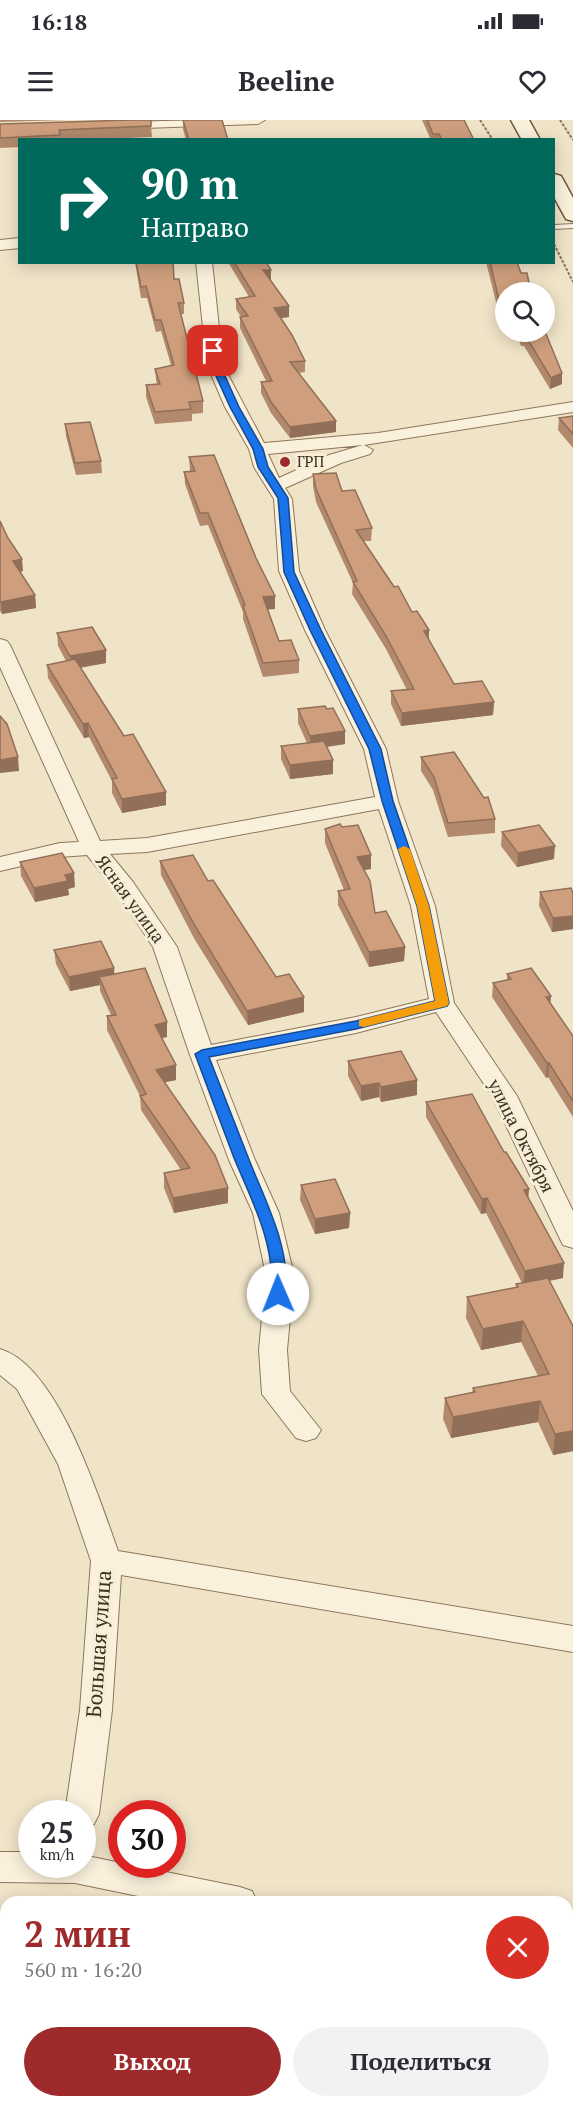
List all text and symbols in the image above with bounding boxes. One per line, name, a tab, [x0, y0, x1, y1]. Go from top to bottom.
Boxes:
text: 16:18	[30, 7, 87, 36]
text: Beeline	[238, 63, 335, 99]
icon: menu	[24, 65, 57, 98]
icon: heart	[516, 65, 549, 98]
text: 90 m	[141, 155, 239, 211]
icon: right	[42, 162, 120, 240]
text: Направо	[141, 209, 249, 245]
map controls	[495, 282, 555, 342]
button: search	[495, 282, 555, 342]
pin	[187, 325, 238, 376]
icon: arrive	[196, 334, 229, 367]
place label: ГРП	[297, 451, 325, 471]
marker: ГРП	[278, 455, 292, 469]
street label: Ясная улица	[91, 850, 171, 947]
street label: улица Октября	[483, 1074, 561, 1196]
position arrow	[246, 1262, 310, 1326]
street label: Большая улица	[79, 1569, 117, 1719]
speed limit sign: 30	[108, 1800, 186, 1878]
text: 25	[40, 1812, 74, 1852]
text: km/h	[40, 1844, 74, 1864]
text: 2 мин	[24, 1910, 131, 1957]
button: close	[486, 1916, 549, 1979]
text: 560 m · 16:20	[24, 1956, 142, 1983]
button: Выход	[24, 2027, 281, 2096]
button: Поделиться	[293, 2027, 549, 2096]

